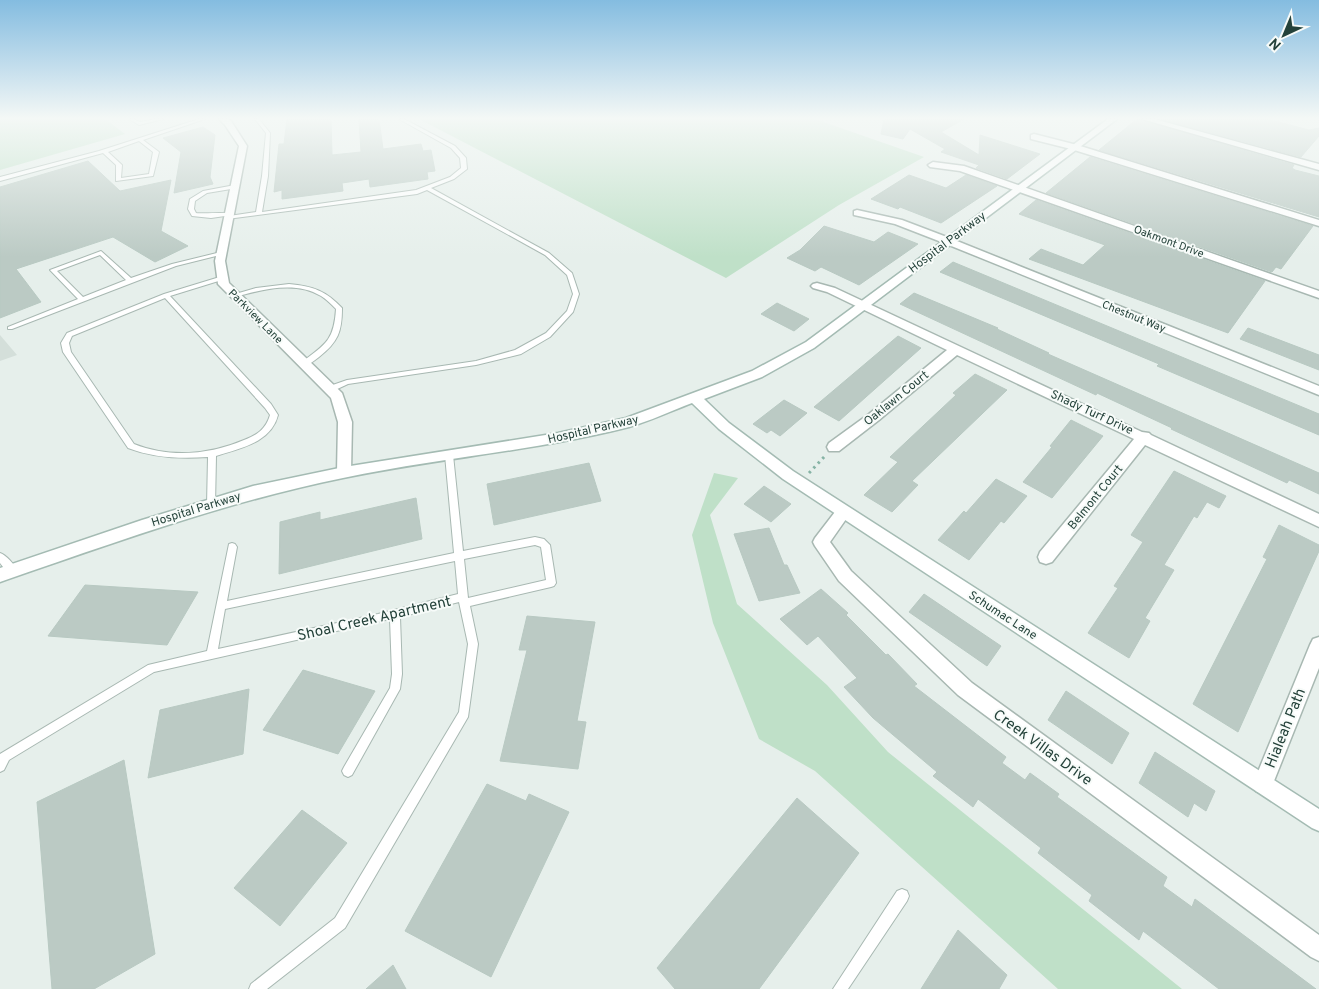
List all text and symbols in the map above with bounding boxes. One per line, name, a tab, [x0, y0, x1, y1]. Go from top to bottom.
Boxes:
north arrow	[1259, 10, 1309, 60]
text: N	[1266, 34, 1286, 53]
street label: Hospital Parkway	[906, 208, 989, 277]
street label: Oakmont Drive	[1132, 223, 1206, 261]
street label: Parkview Lane	[225, 286, 286, 347]
street label: Chestnut Way	[1100, 298, 1168, 336]
street label: Oaklawn Court	[861, 368, 933, 430]
street label: Shady Turf Drive	[1048, 387, 1135, 439]
street label: Hospital Parkway	[546, 412, 640, 448]
street label: Belmont Court	[1065, 462, 1127, 533]
street label: Hospital Parkway	[150, 489, 243, 531]
street label: Schumac Lane	[965, 588, 1040, 644]
street label: Shoal Creek Apartment	[296, 593, 453, 646]
street label: Hialeah Path	[1262, 686, 1311, 771]
street label: Creek Villas Drive	[989, 706, 1095, 791]

